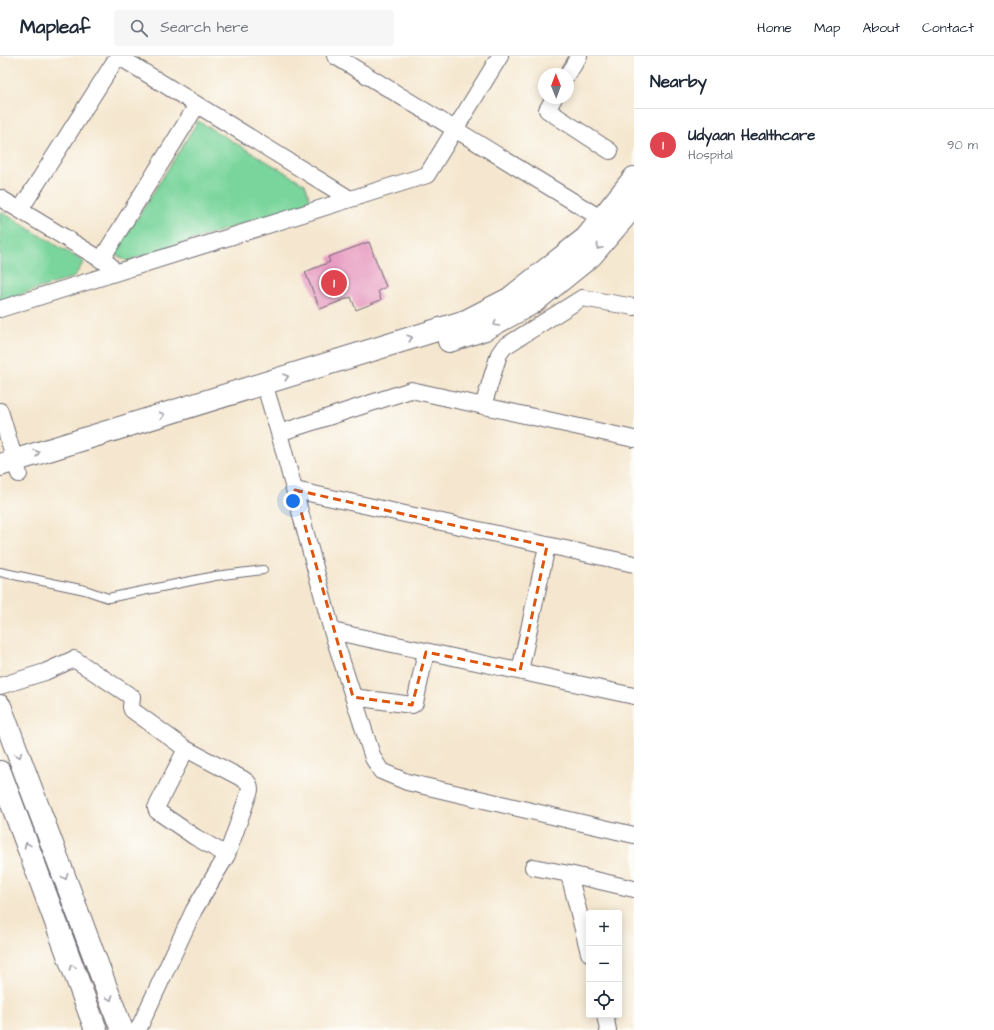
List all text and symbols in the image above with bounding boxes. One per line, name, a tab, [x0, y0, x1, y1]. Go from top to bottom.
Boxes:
search box	[114, 10, 394, 46]
text: Mapleaf	[20, 14, 90, 41]
icon: search	[128, 17, 150, 39]
text: Search here	[160, 17, 249, 38]
text: Home	[757, 18, 792, 38]
text: Map	[814, 18, 840, 38]
text: About	[862, 18, 900, 38]
text: Contact	[922, 18, 974, 38]
north arrow	[538, 68, 574, 104]
text: Nearby	[650, 70, 707, 94]
text: Udyaan Healthcare	[688, 125, 815, 146]
text: 1	[662, 136, 664, 154]
text: 90 m	[947, 136, 978, 154]
text: Hospital	[688, 146, 733, 164]
one-way arrow	[597, 242, 604, 249]
pin: 1	[321, 268, 347, 298]
one-way arrow	[492, 319, 500, 326]
one-way arrow	[406, 334, 413, 343]
one-way arrow	[282, 373, 289, 381]
one-way arrow	[158, 411, 165, 420]
one-way arrow	[34, 449, 41, 458]
your location	[283, 491, 303, 511]
one-way arrow	[14, 752, 22, 759]
one-way arrow	[24, 842, 32, 849]
one-way arrow	[60, 873, 68, 880]
map controls	[586, 910, 622, 1018]
button: +	[586, 910, 622, 946]
button: −	[586, 946, 622, 982]
one-way arrow	[69, 964, 77, 971]
button: locate	[586, 982, 622, 1018]
one-way arrow	[106, 995, 114, 1002]

